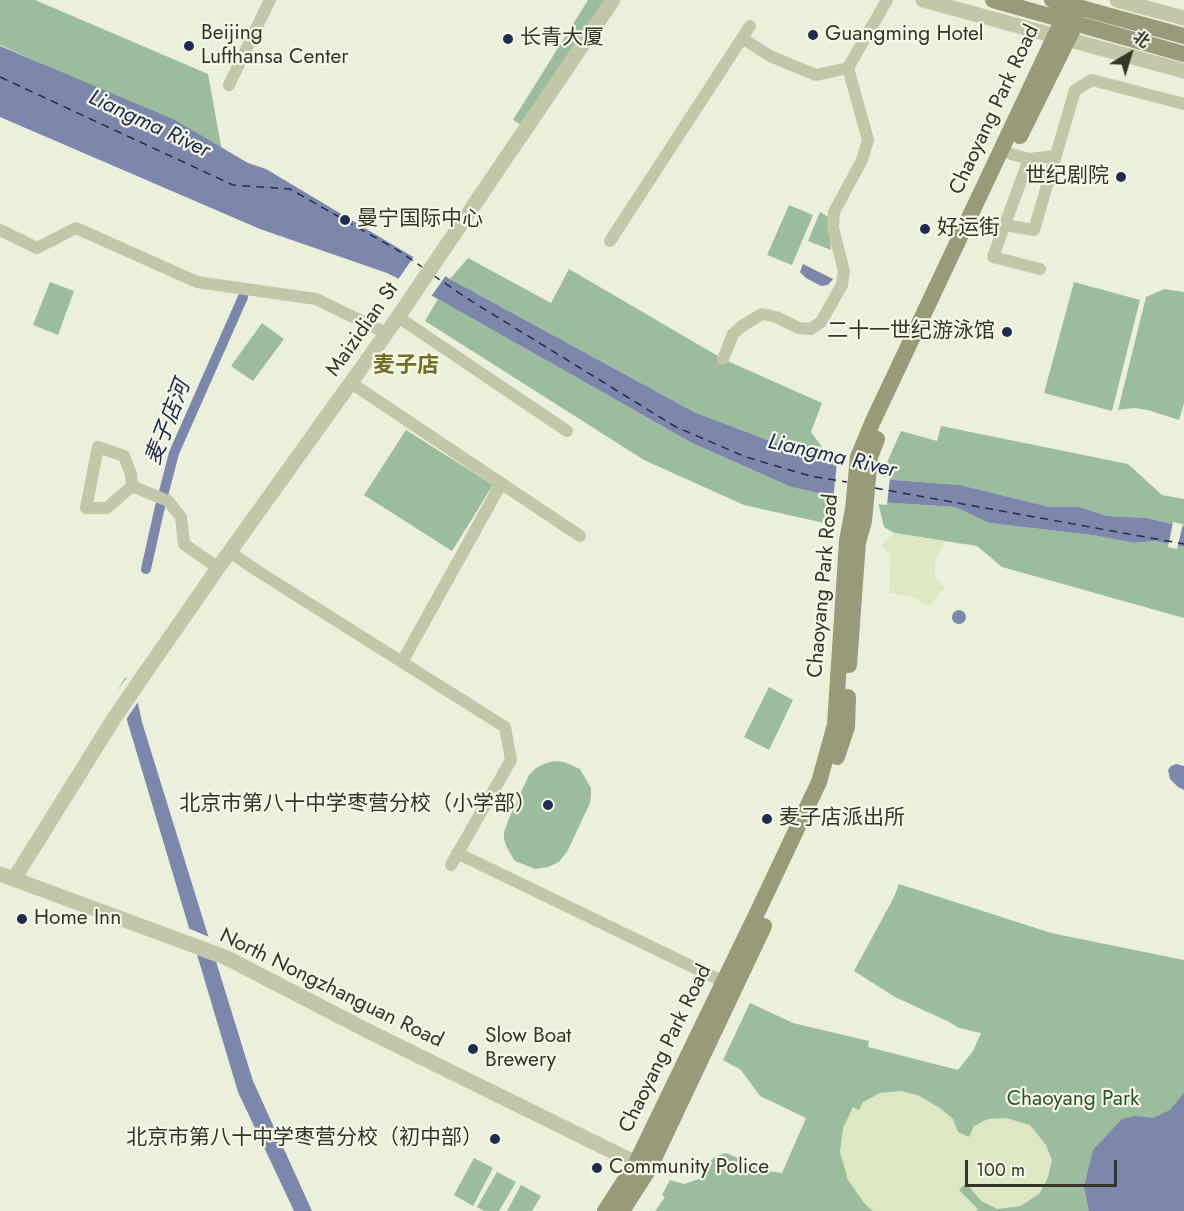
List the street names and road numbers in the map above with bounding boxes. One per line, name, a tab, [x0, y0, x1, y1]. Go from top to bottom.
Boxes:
street label: Chaoyang Park Road	[945, 21, 1045, 199]
street label: Maizidian St	[321, 278, 405, 382]
street label: Chaoyang Park Road	[803, 493, 845, 679]
street label: North Nongzhanguan Road	[215, 924, 447, 1054]
street label: Chaoyang Park Road	[614, 961, 718, 1137]

